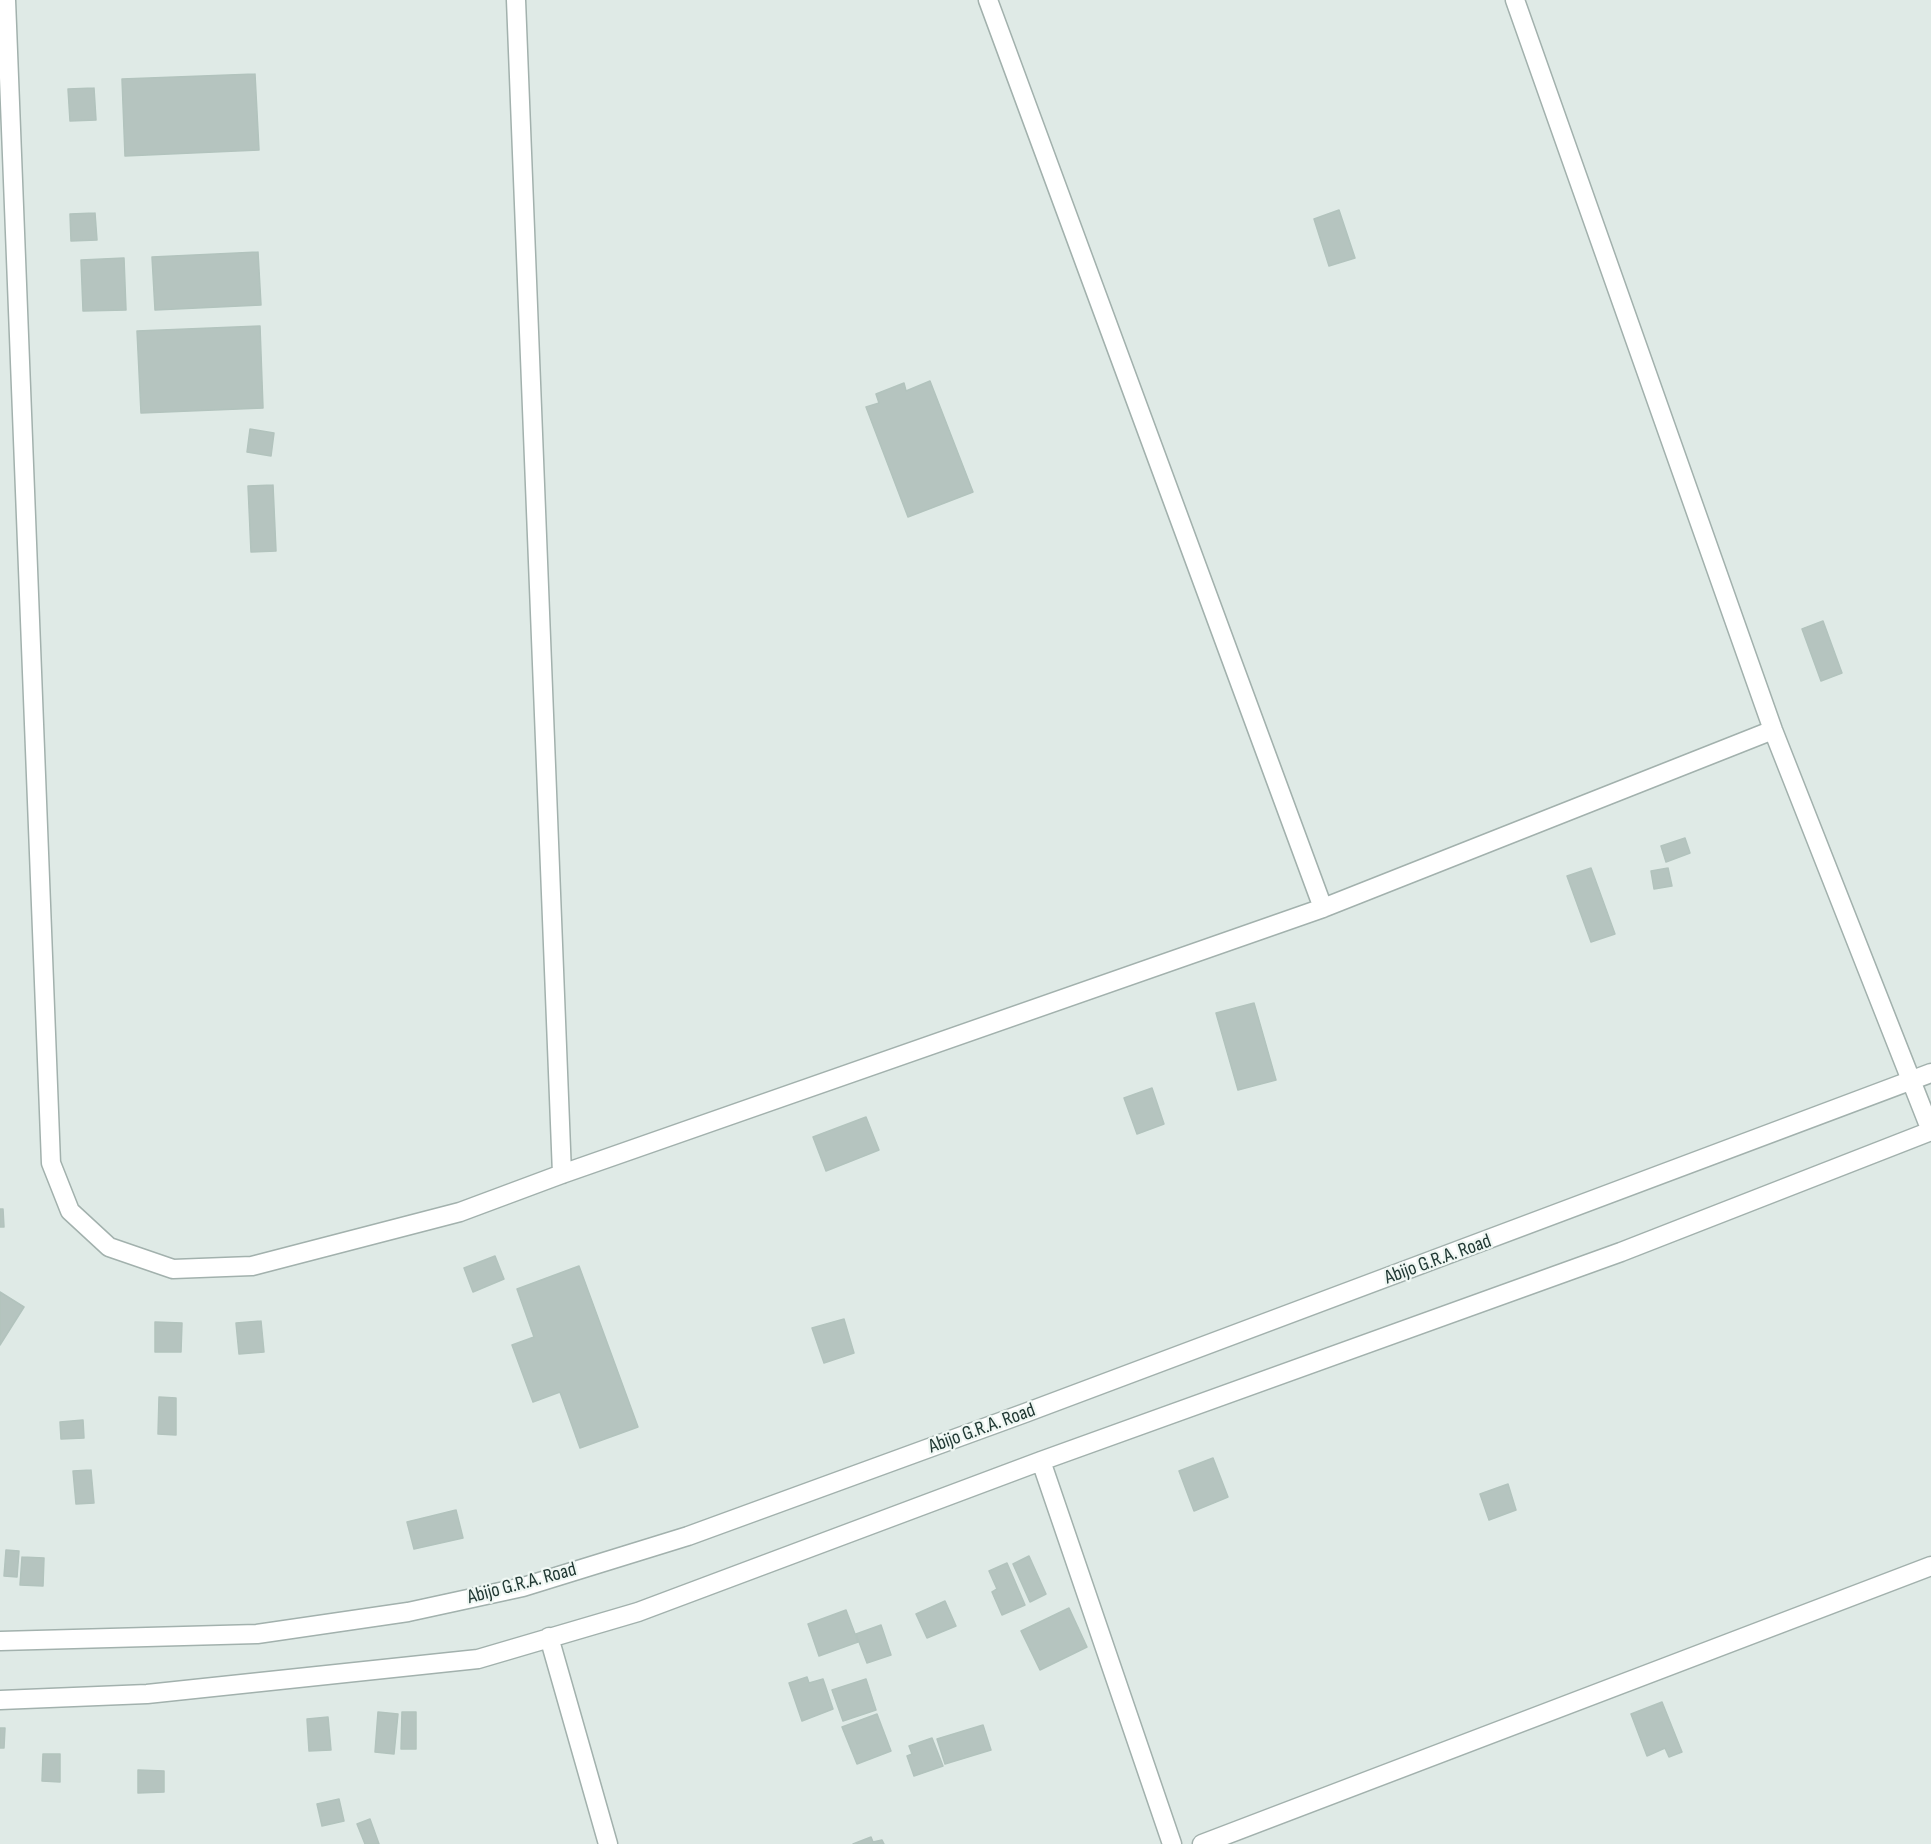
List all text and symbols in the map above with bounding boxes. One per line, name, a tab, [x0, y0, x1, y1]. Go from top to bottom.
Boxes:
street label: Abijo G.R.A. Road	[1381, 1230, 1495, 1290]
street label: Abijo G.R.A. Road	[925, 1399, 1039, 1459]
street label: Abijo G.R.A. Road	[465, 1558, 579, 1610]

